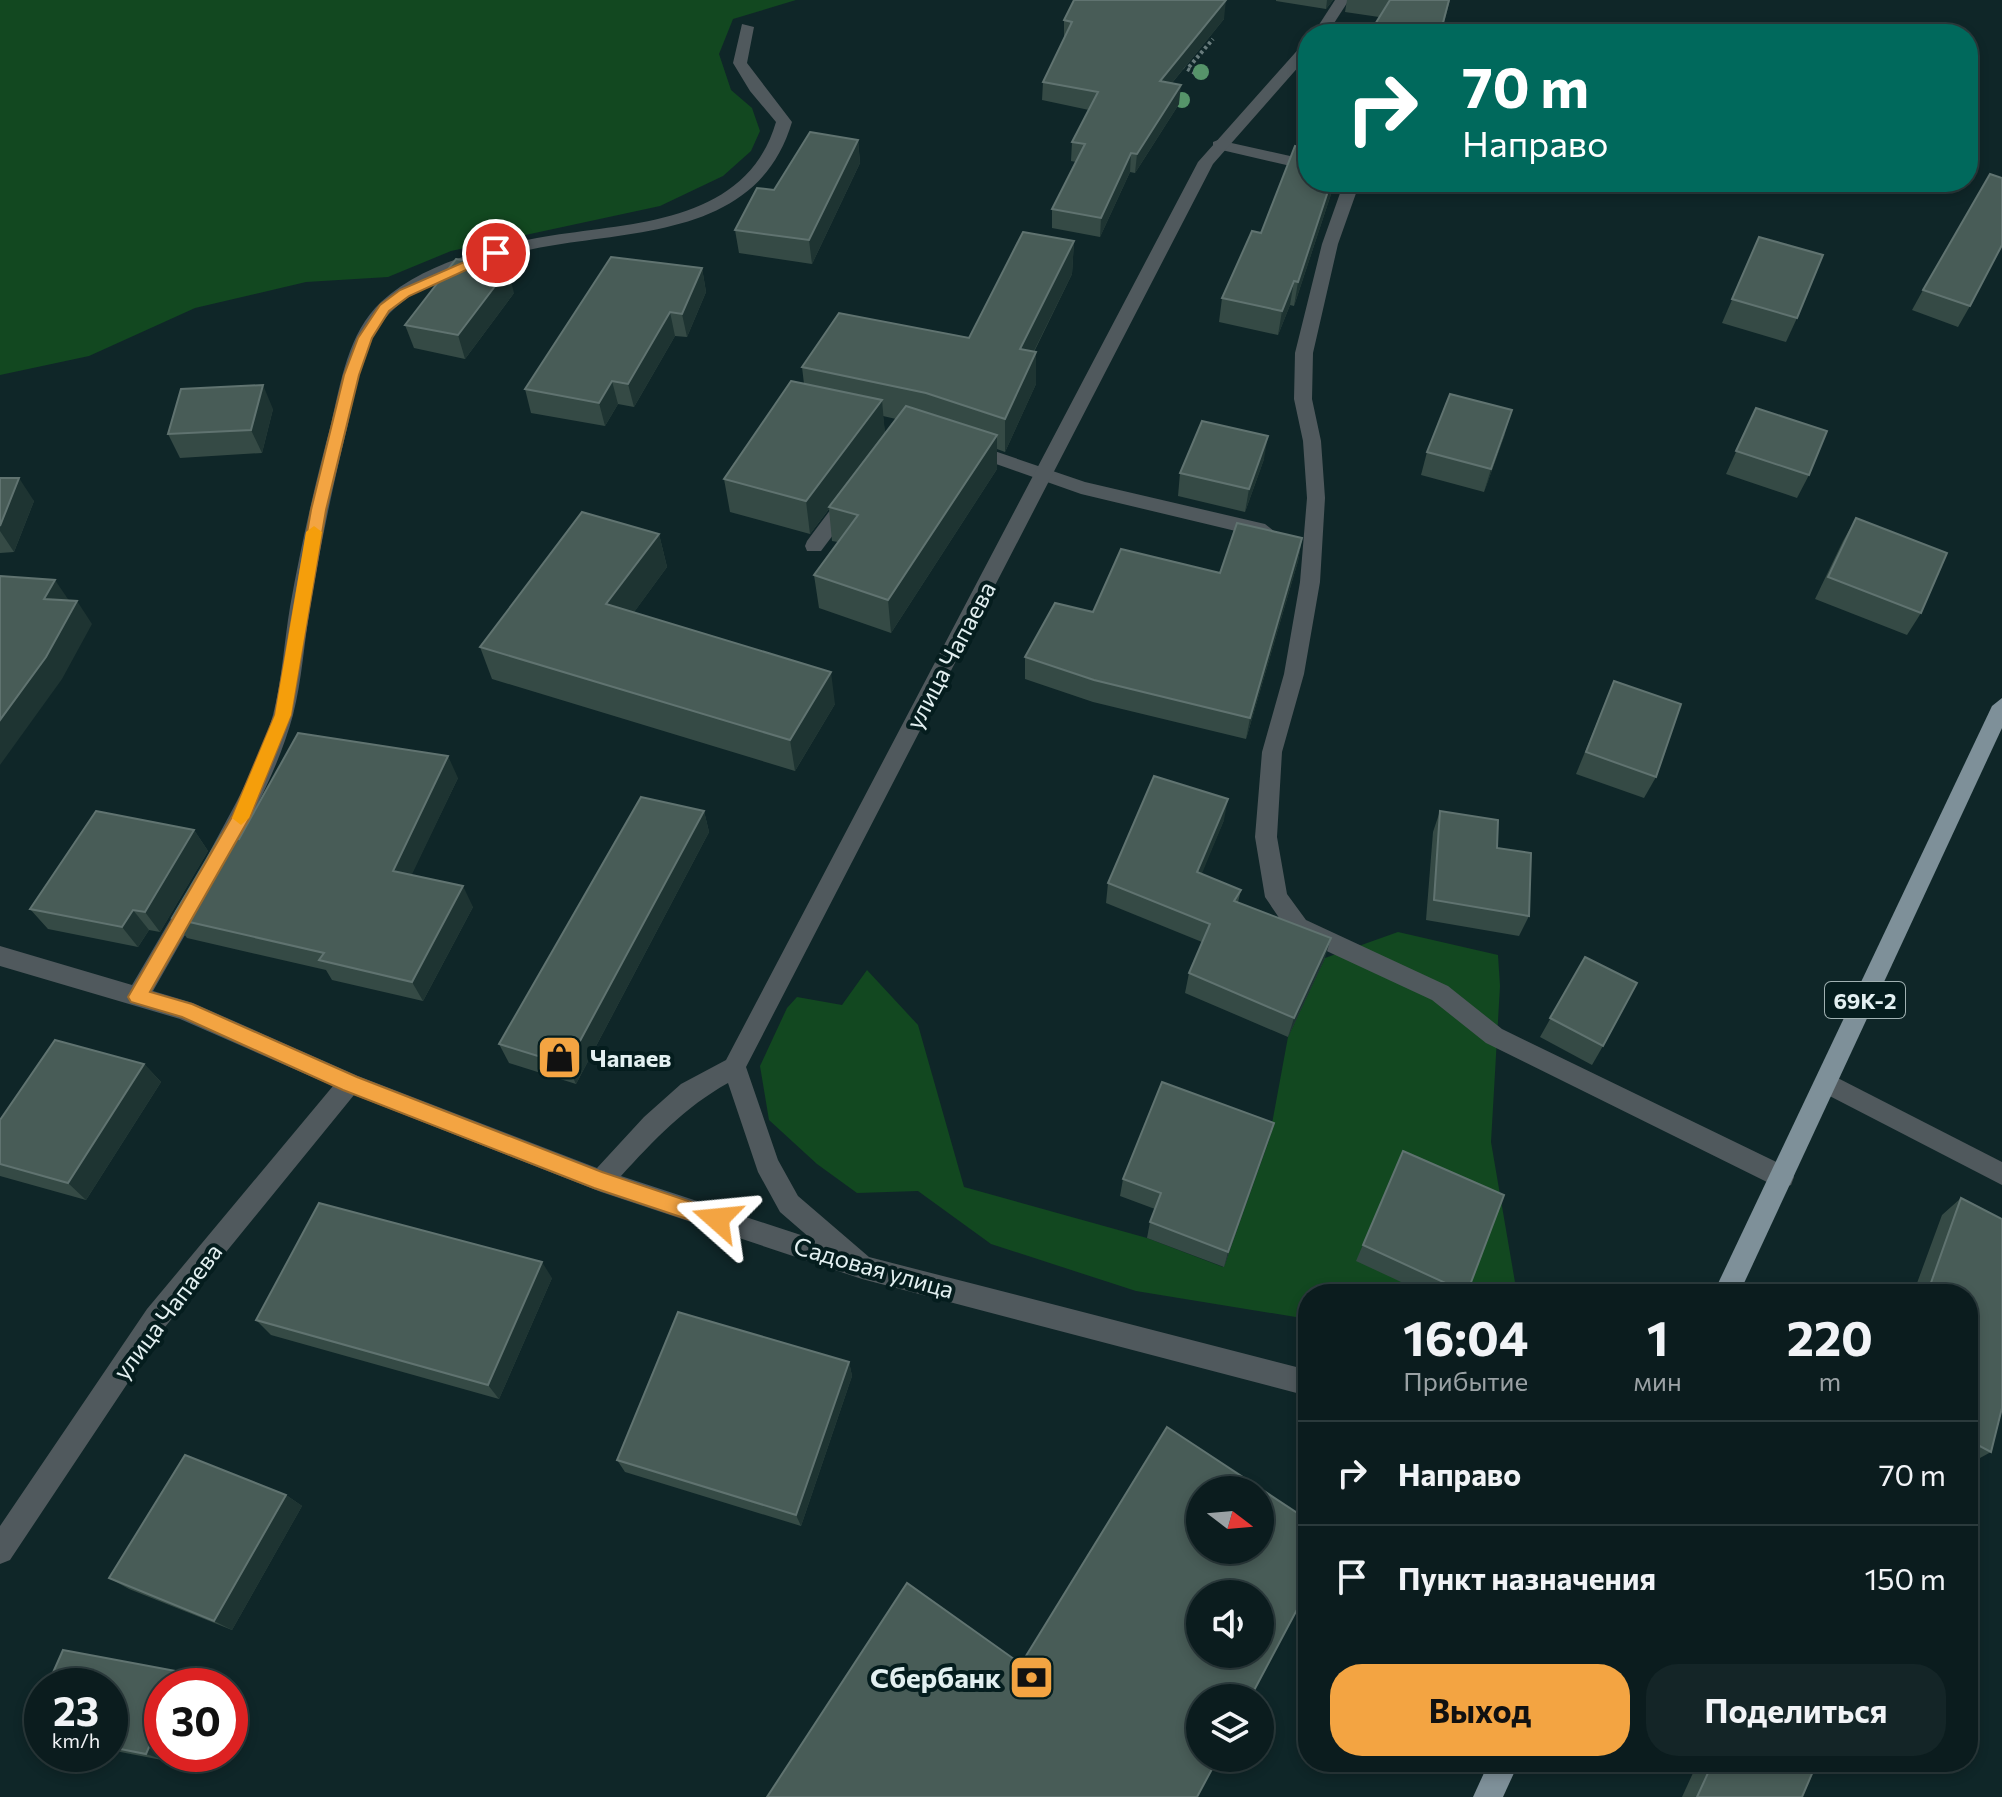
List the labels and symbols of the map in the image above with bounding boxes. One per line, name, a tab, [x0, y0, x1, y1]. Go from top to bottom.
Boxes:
pin	[462, 219, 530, 287]
street label: улица Чапаева	[899, 576, 1001, 734]
road number: 69К-2	[1825, 982, 1905, 1018]
shop icon: Чапаев	[535, 1033, 583, 1081]
place label: Чапаев	[590, 1043, 671, 1072]
position arrow	[675, 1177, 759, 1261]
street label: Садовая улица	[791, 1230, 957, 1304]
street label: улица Чапаева	[106, 1237, 228, 1385]
north arrow	[1186, 1476, 1274, 1564]
bank icon: Сбербанк	[1008, 1653, 1056, 1701]
place label: Сбербанк	[870, 1660, 1001, 1694]
speed limit sign: 30	[144, 1668, 248, 1772]

